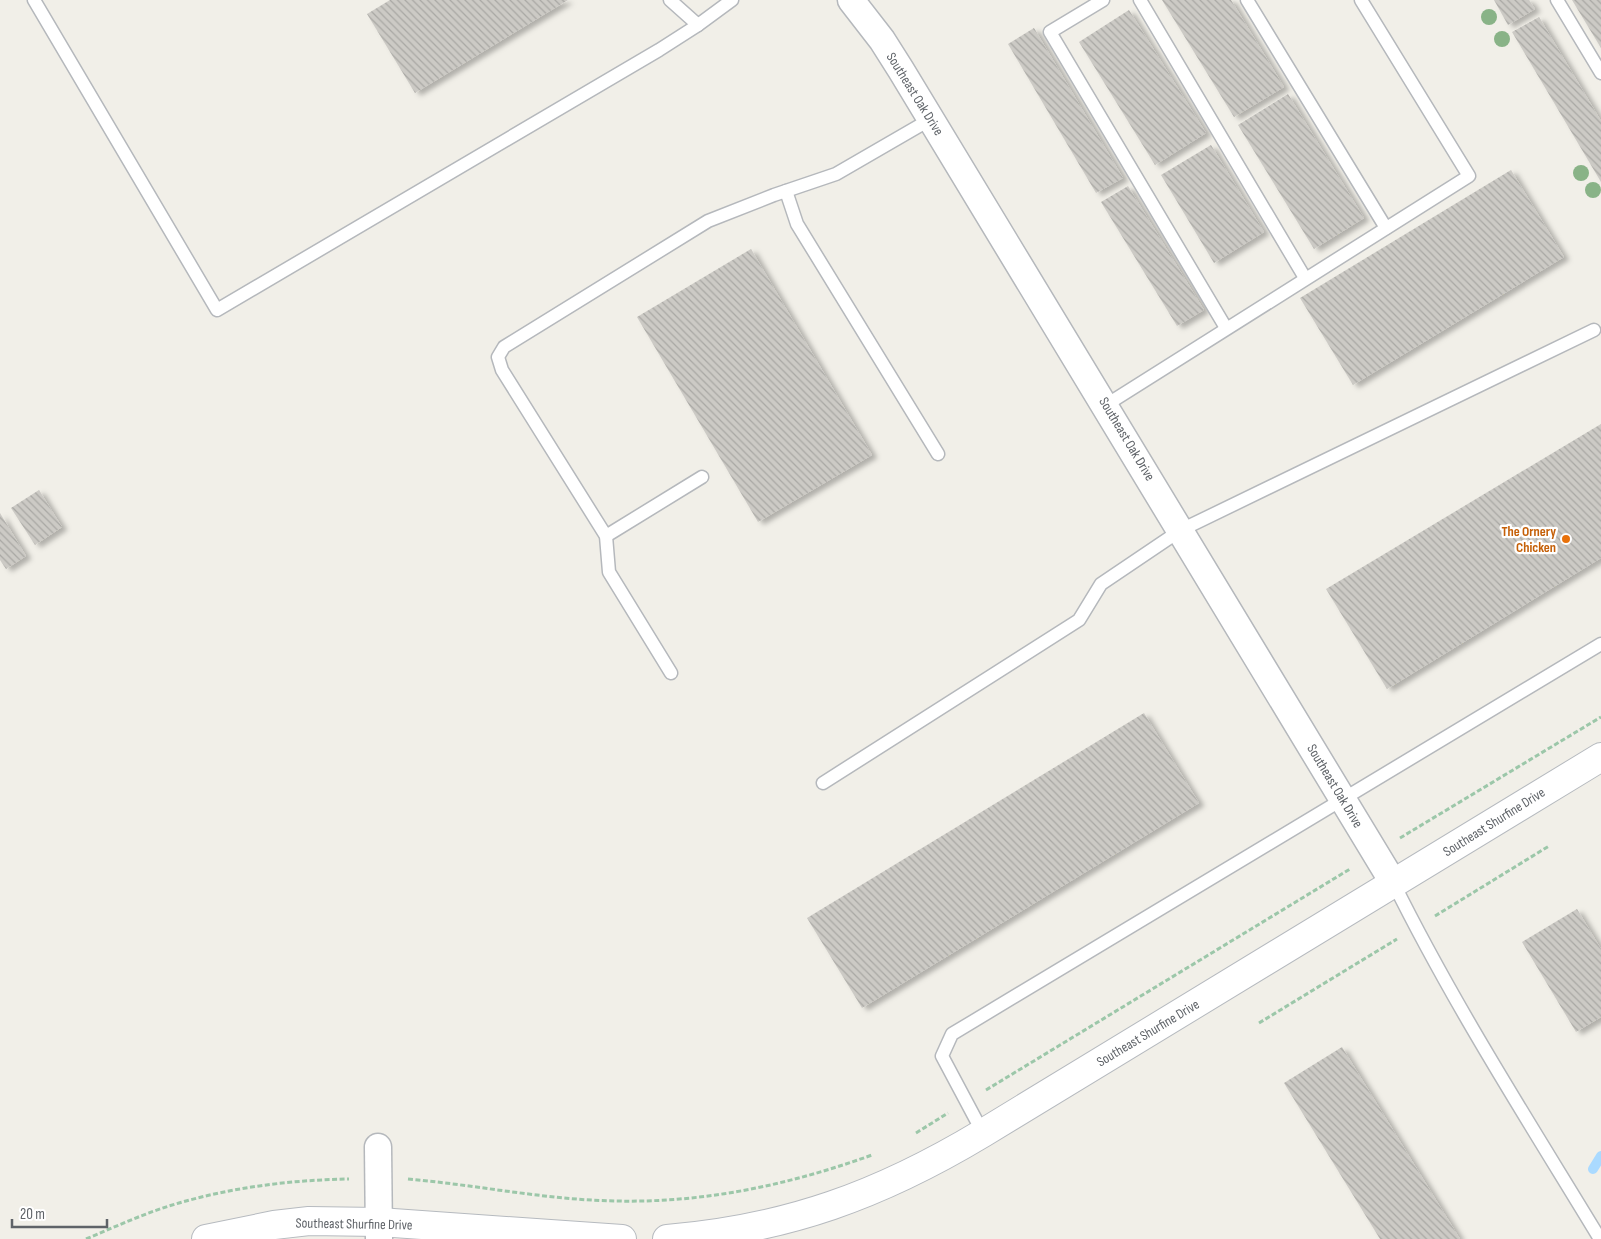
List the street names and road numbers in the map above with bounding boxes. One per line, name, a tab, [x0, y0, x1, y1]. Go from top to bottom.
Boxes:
street label: Southeast Oak Drive	[883, 49, 947, 139]
street label: Southeast Oak Drive	[1095, 394, 1159, 484]
street label: Southeast Oak Drive	[1303, 741, 1367, 831]
street label: Southeast Shurfine Drive	[1440, 784, 1548, 860]
street label: Southeast Shurfine Drive	[1094, 996, 1202, 1070]
street label: Southeast Shurfine Drive	[295, 1214, 413, 1234]

